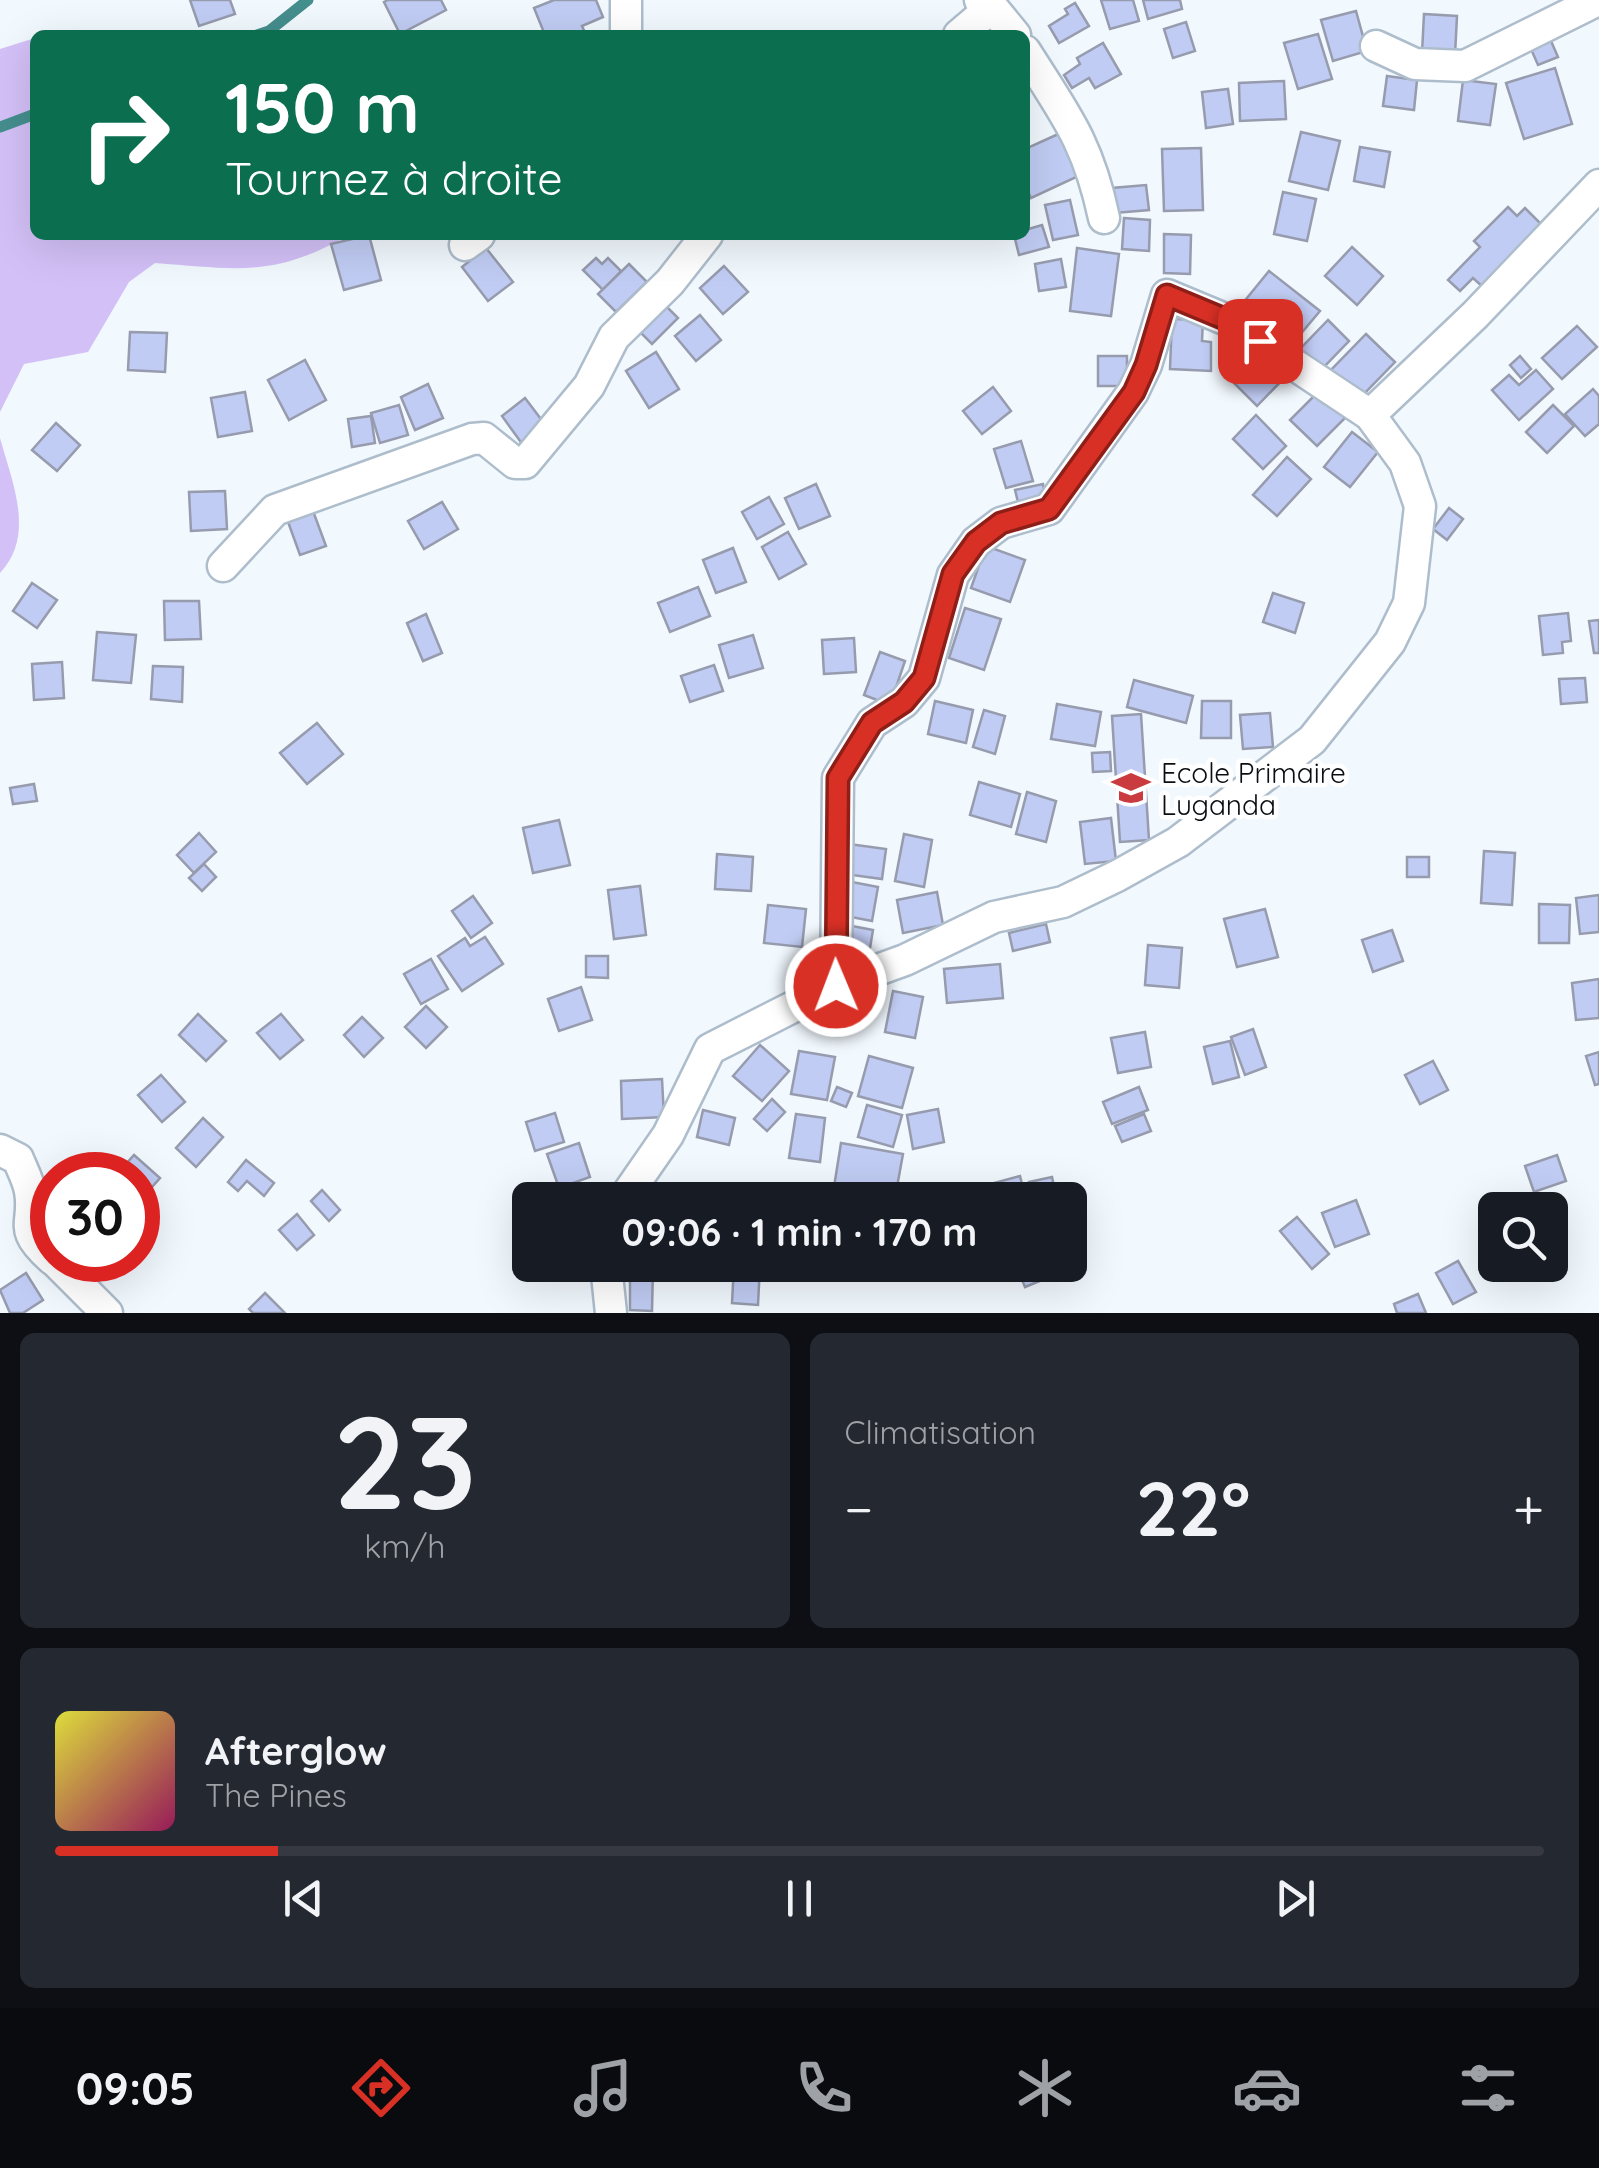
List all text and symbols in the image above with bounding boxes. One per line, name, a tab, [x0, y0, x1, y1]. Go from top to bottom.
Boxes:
text: 150 m	[225, 63, 420, 151]
icon: right	[60, 70, 190, 200]
text: Tournez à droite	[225, 150, 563, 206]
pin	[1218, 299, 1303, 384]
icon: arrive	[1233, 314, 1288, 369]
place label: Ecole Primaire Luganda	[1161, 755, 1346, 822]
school or university icon: Ecole Primaire Luganda	[1110, 767, 1152, 809]
position arrow	[784, 934, 888, 1038]
speed limit sign: 30	[30, 1152, 160, 1282]
map controls	[1478, 1192, 1568, 1282]
button: search	[1478, 1192, 1568, 1282]
text: 09:06 · 1 min · 170 m	[622, 1208, 977, 1256]
text: 23	[333, 1379, 477, 1542]
text: Climatisation	[845, 1412, 1036, 1452]
text: 22°	[1136, 1461, 1250, 1555]
text: −	[845, 1474, 873, 1543]
text: +	[1513, 1474, 1544, 1543]
text: km/h	[364, 1526, 445, 1566]
text: Afterglow	[205, 1727, 387, 1775]
text: The Pines	[205, 1775, 347, 1815]
icon: previous	[276, 1871, 331, 1926]
icon: pause	[772, 1871, 827, 1926]
icon: next	[1268, 1871, 1323, 1926]
icon: directions	[346, 2053, 416, 2123]
icon: music	[568, 2053, 638, 2123]
icon: phone	[789, 2053, 859, 2123]
icon: climate	[1010, 2053, 1080, 2123]
icon: car	[1232, 2053, 1302, 2123]
icon: filters	[1453, 2053, 1523, 2123]
text: 09:05	[76, 2060, 195, 2116]

